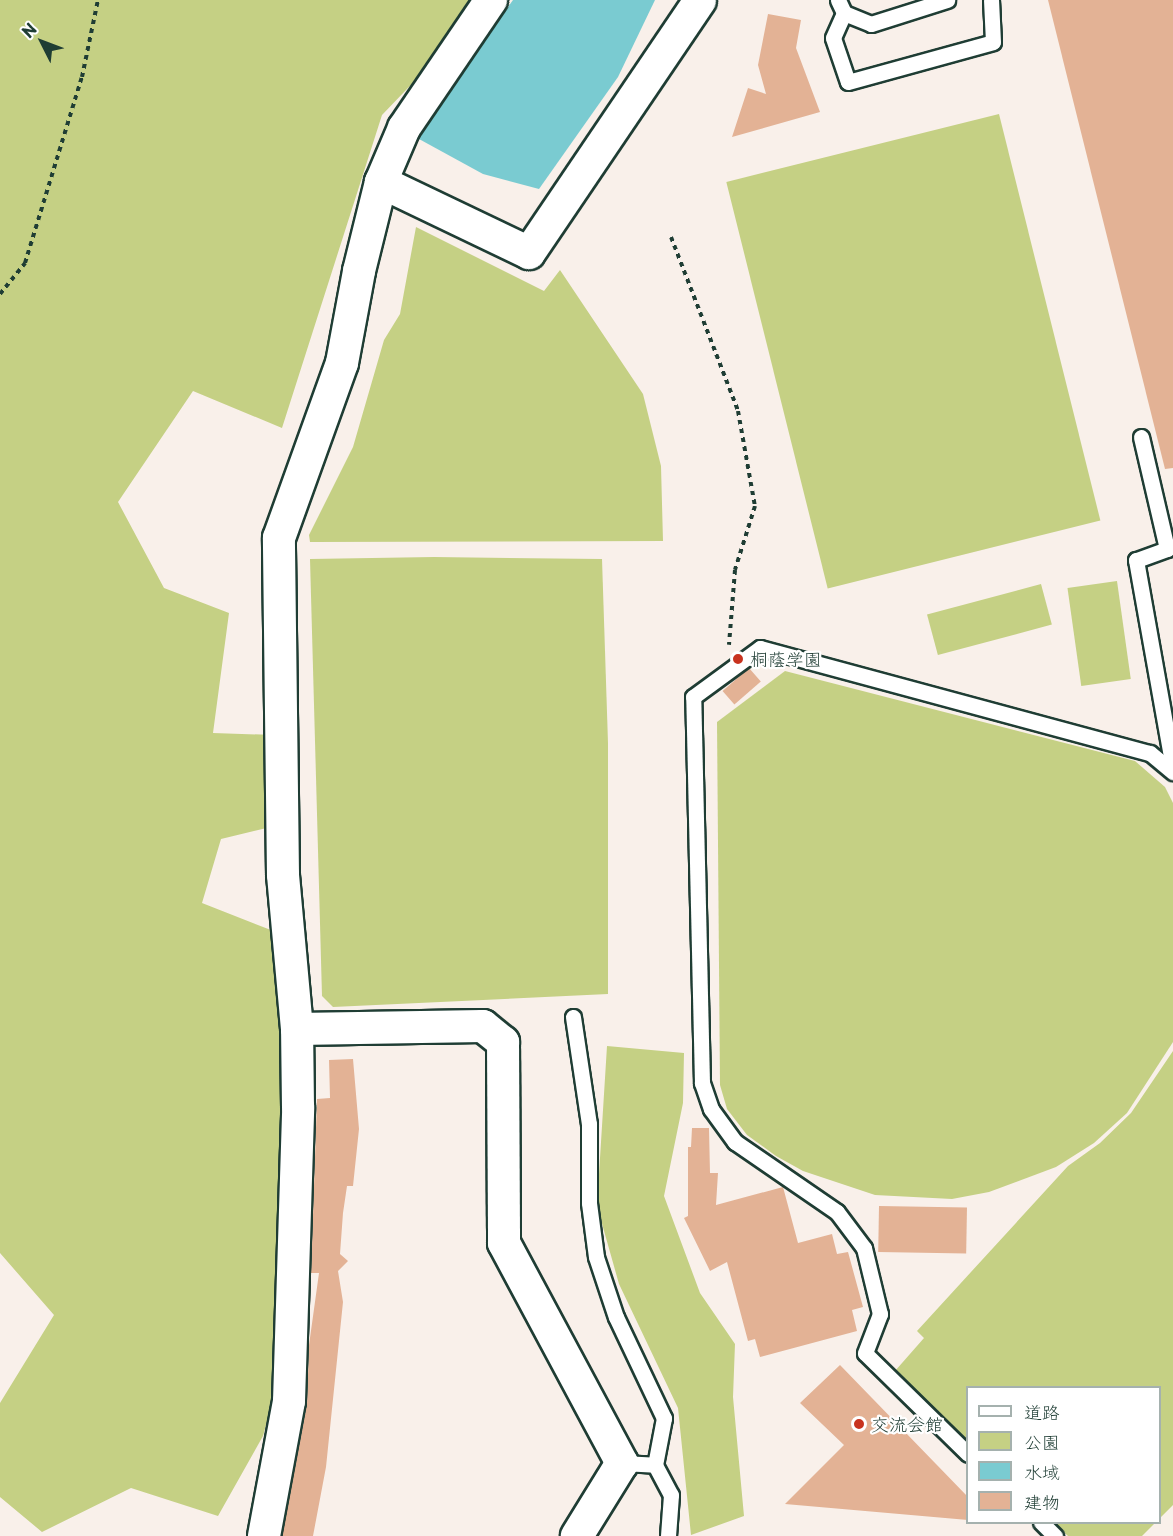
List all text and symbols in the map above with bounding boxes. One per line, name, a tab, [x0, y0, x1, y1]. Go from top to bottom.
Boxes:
north arrow	[12, 12, 72, 72]
text: N	[15, 17, 42, 43]
place label: 桐蔭学園	[750, 648, 822, 670]
marker: 桐蔭学園	[731, 652, 745, 666]
legend	[966, 1386, 1161, 1524]
text: 道路	[1024, 1398, 1060, 1425]
place label: 交流会館	[871, 1413, 943, 1435]
marker: 交流会館	[852, 1417, 866, 1431]
text: 公園	[1024, 1428, 1060, 1455]
text: 水域	[1024, 1458, 1060, 1485]
text: 建物	[1024, 1488, 1060, 1515]

